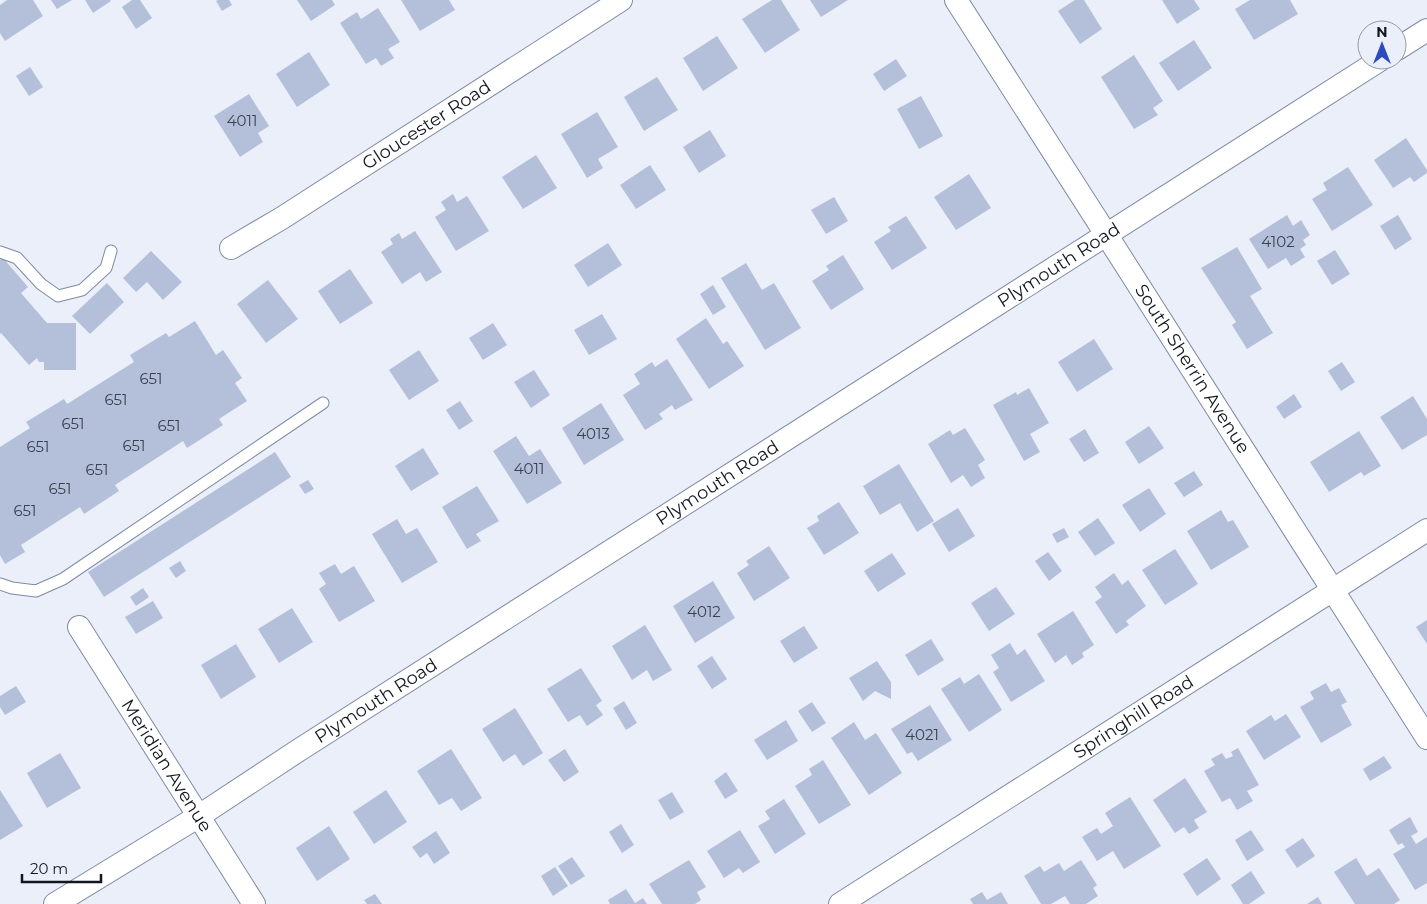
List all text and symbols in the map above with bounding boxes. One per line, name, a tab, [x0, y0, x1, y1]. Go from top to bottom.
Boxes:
north arrow	[1357, 20, 1407, 70]
text: N	[1376, 23, 1388, 41]
street label: Gloucester Road	[358, 76, 495, 175]
house number: 4011	[227, 111, 257, 130]
street label: Plymouth Road	[993, 218, 1124, 312]
house number: 4102	[1261, 232, 1295, 251]
street label: South Sherrin Avenue	[1130, 280, 1255, 458]
house number: 651	[139, 369, 163, 388]
house number: 651	[104, 390, 128, 409]
house number: 651	[61, 414, 85, 433]
house number: 651	[157, 416, 181, 435]
house number: 4013	[576, 424, 610, 443]
house number: 651	[122, 436, 146, 455]
street label: Plymouth Road	[652, 436, 783, 530]
house number: 651	[26, 437, 50, 456]
house number: 4011	[514, 459, 544, 478]
house number: 651	[85, 460, 109, 479]
house number: 651	[48, 479, 72, 498]
house number: 651	[13, 501, 37, 520]
house number: 4012	[687, 602, 721, 621]
street label: Plymouth Road	[311, 654, 442, 748]
street label: Springhill Road	[1069, 671, 1198, 763]
street label: Meridian Avenue	[117, 695, 217, 836]
house number: 4021	[905, 725, 939, 744]
scale bar	[22, 852, 101, 884]
text: 20 m	[30, 859, 68, 878]

